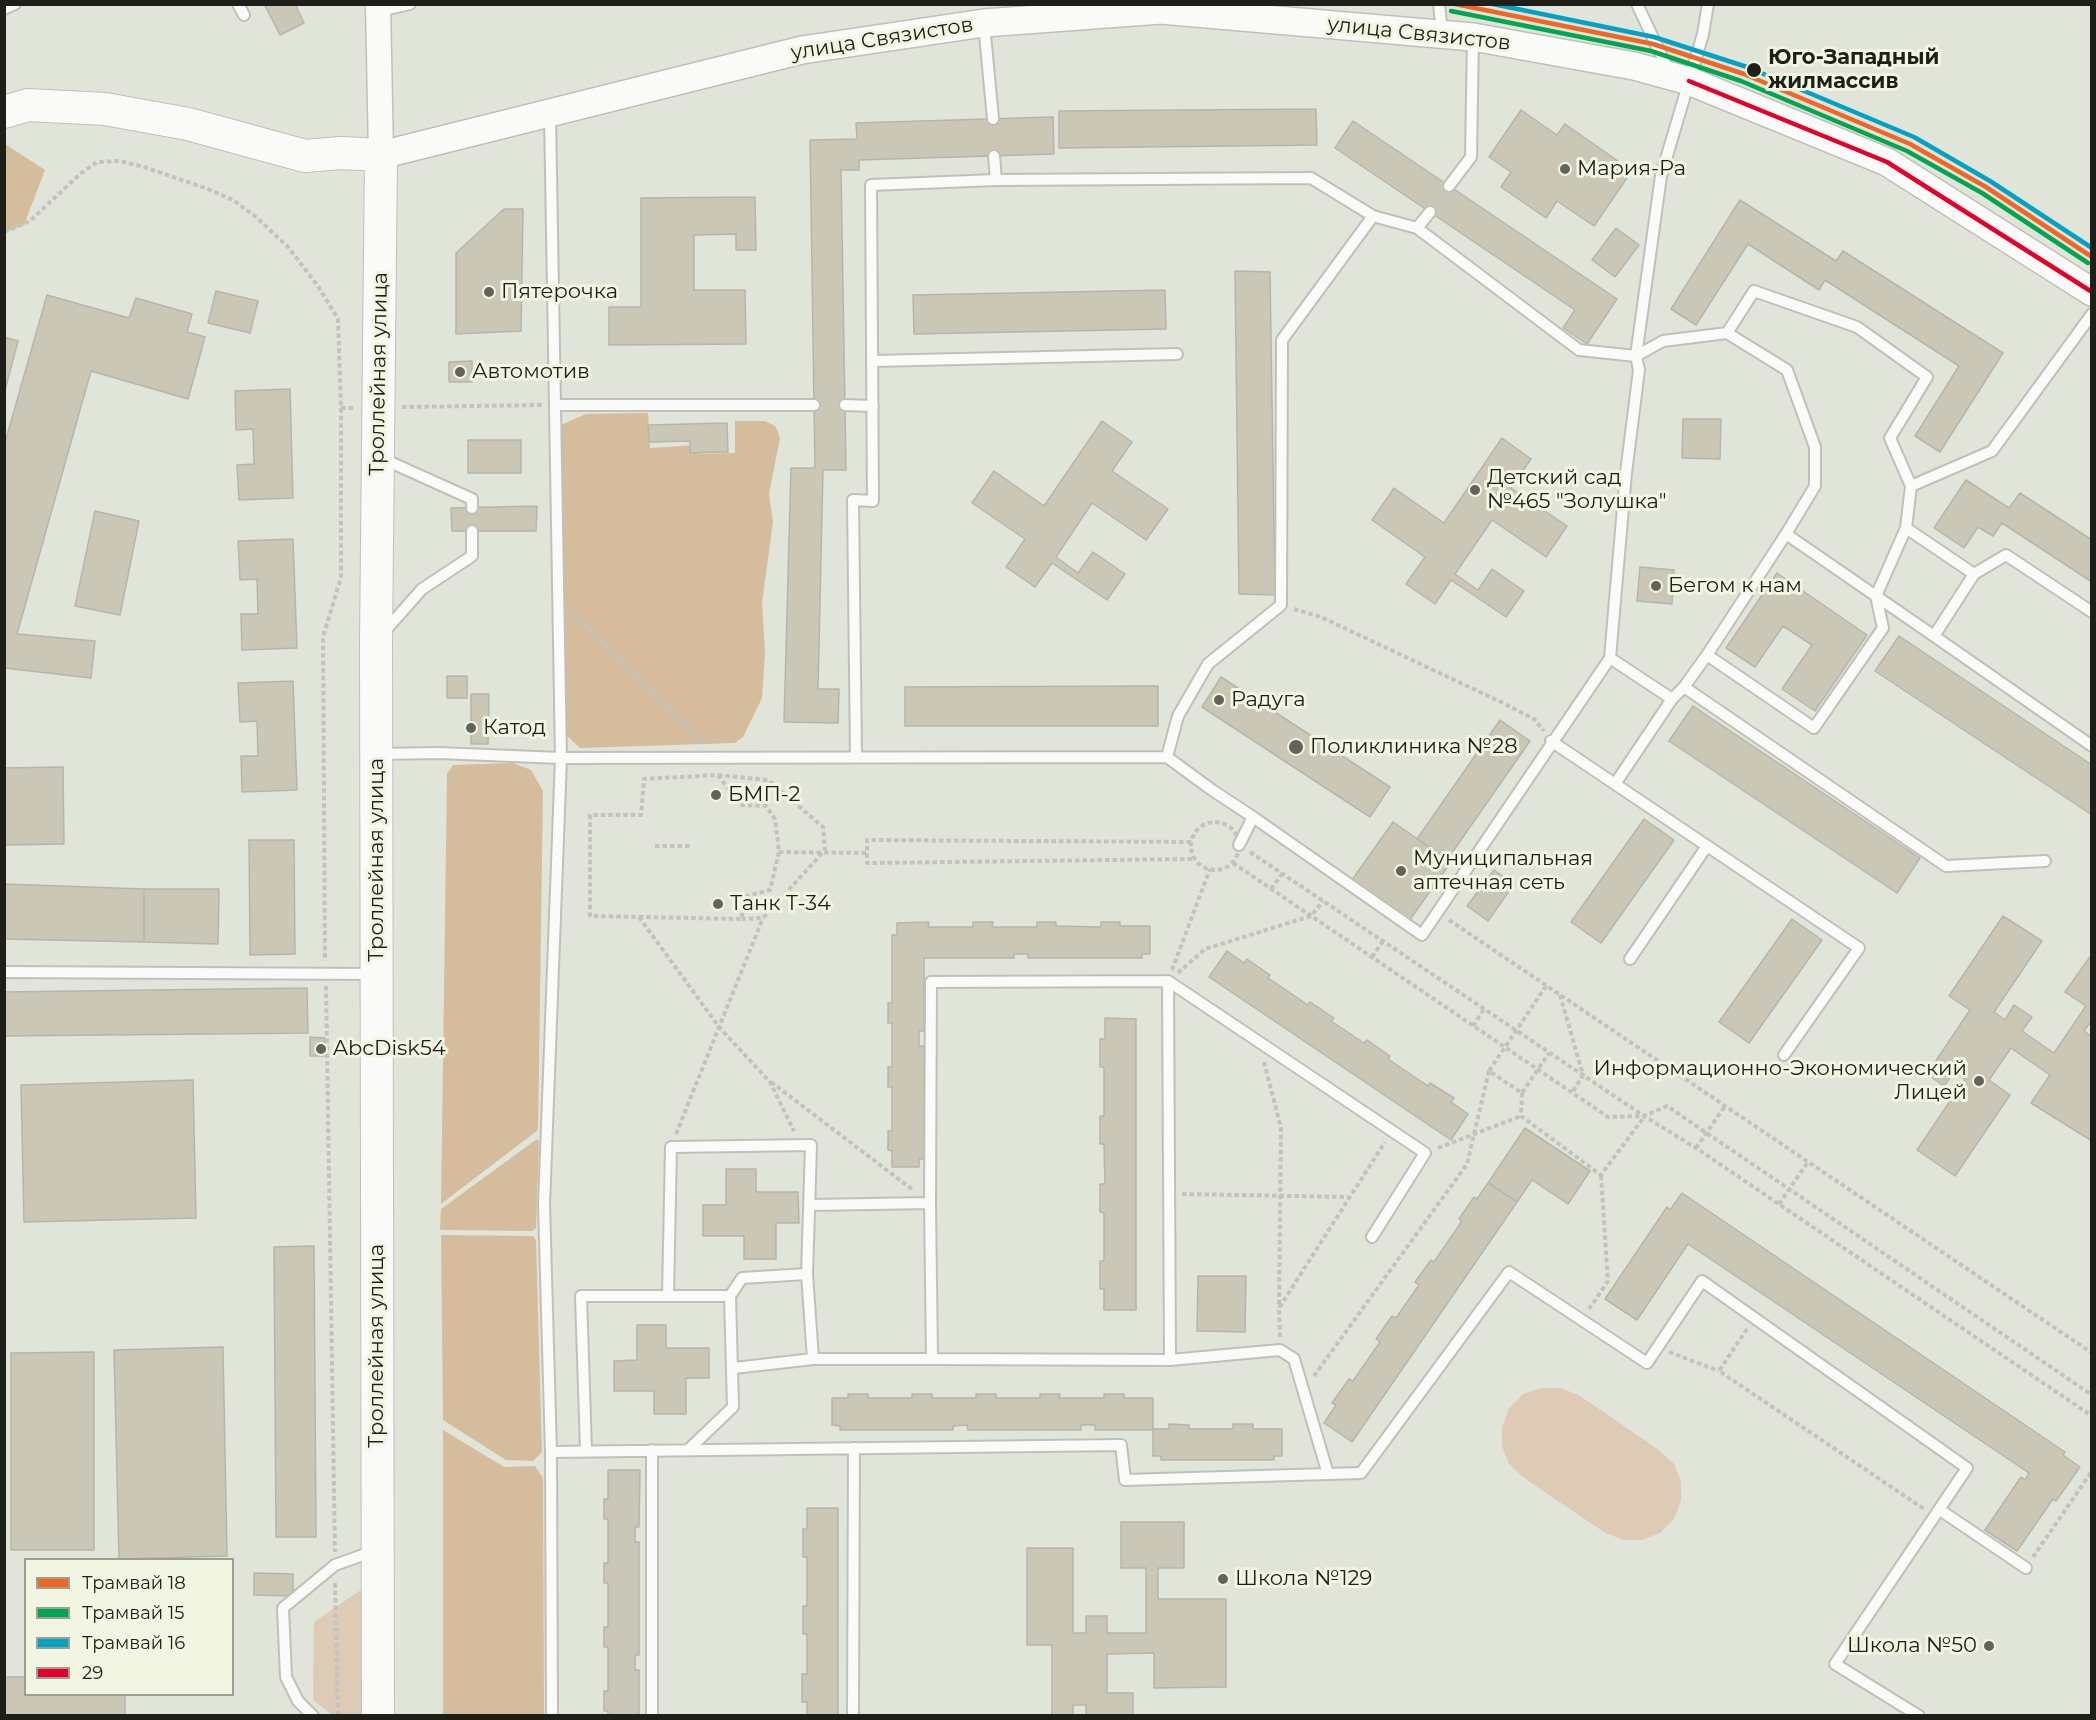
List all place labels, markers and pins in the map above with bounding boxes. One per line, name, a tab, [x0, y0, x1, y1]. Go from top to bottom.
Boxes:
place label: Юго-Западный жилмассив	[1768, 45, 1939, 95]
marker: Юго-Западный жилмассив	[1745, 61, 1763, 79]
place label: Мария-Ра	[1577, 156, 1686, 182]
marker: Мария-Ра	[1558, 162, 1572, 176]
place label: Пятерочка	[501, 279, 618, 305]
marker: Пятерочка	[482, 285, 496, 299]
place label: Автомотив	[472, 359, 590, 385]
marker: Автомотив	[453, 365, 467, 379]
place label: Детский сад №465 "Золушка"	[1487, 465, 1667, 515]
marker: Детский сад №465 "Золушка"	[1468, 483, 1482, 497]
place label: Бегом к нам	[1668, 573, 1802, 599]
marker: Бегом к нам	[1649, 579, 1663, 593]
place label: Радуга	[1231, 687, 1305, 713]
marker: Радуга	[1212, 693, 1226, 707]
place label: Катод	[483, 715, 546, 741]
marker: Катод	[464, 721, 478, 735]
place label: Поликлиника №28	[1310, 734, 1518, 760]
marker: Поликлиника №28	[1287, 738, 1305, 756]
place label: БМП-2	[728, 782, 800, 808]
marker: БМП-2	[709, 788, 723, 802]
place label: Муниципальная аптечная сеть	[1413, 846, 1593, 896]
marker: Муниципальная аптечная сеть	[1394, 864, 1408, 878]
place label: Танк Т-34	[730, 891, 831, 917]
marker: Танк Т-34	[711, 897, 725, 911]
place label: AbcDisk54	[333, 1036, 446, 1062]
marker: AbcDisk54	[314, 1042, 328, 1056]
place label: Информационно-Экономический Лицей	[1594, 1056, 1967, 1106]
marker: Информационно-Экономический Лицей	[1972, 1074, 1986, 1088]
place label: Школа №129	[1235, 1566, 1372, 1592]
marker: Школа №129	[1216, 1572, 1230, 1586]
place label: Школа №50	[1847, 1633, 1977, 1659]
marker: Школа №50	[1982, 1639, 1996, 1653]

